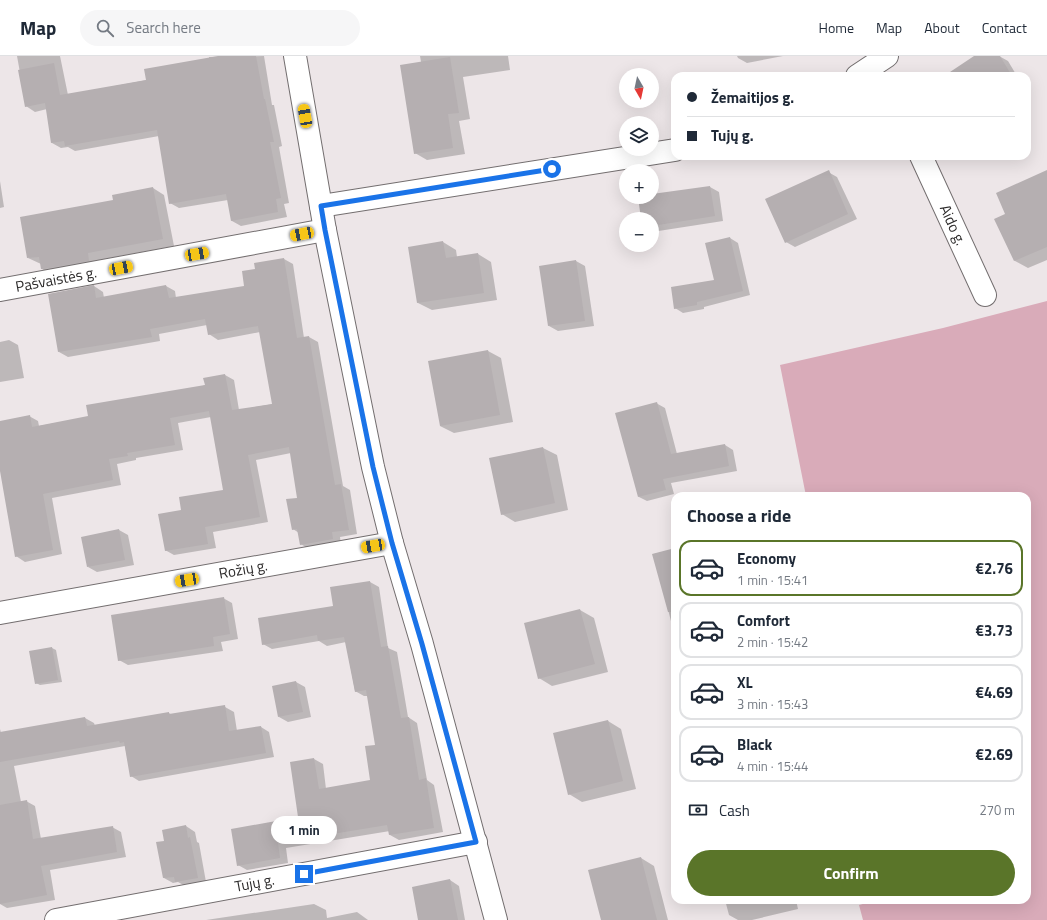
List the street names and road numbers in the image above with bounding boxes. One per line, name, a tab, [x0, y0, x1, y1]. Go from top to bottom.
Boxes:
street label: Aido g.	[934, 201, 973, 249]
street label: Pašvaistės g.	[13, 260, 98, 298]
street label: Rožių g.	[217, 553, 269, 585]
street label: Tujų g.	[233, 868, 276, 898]

